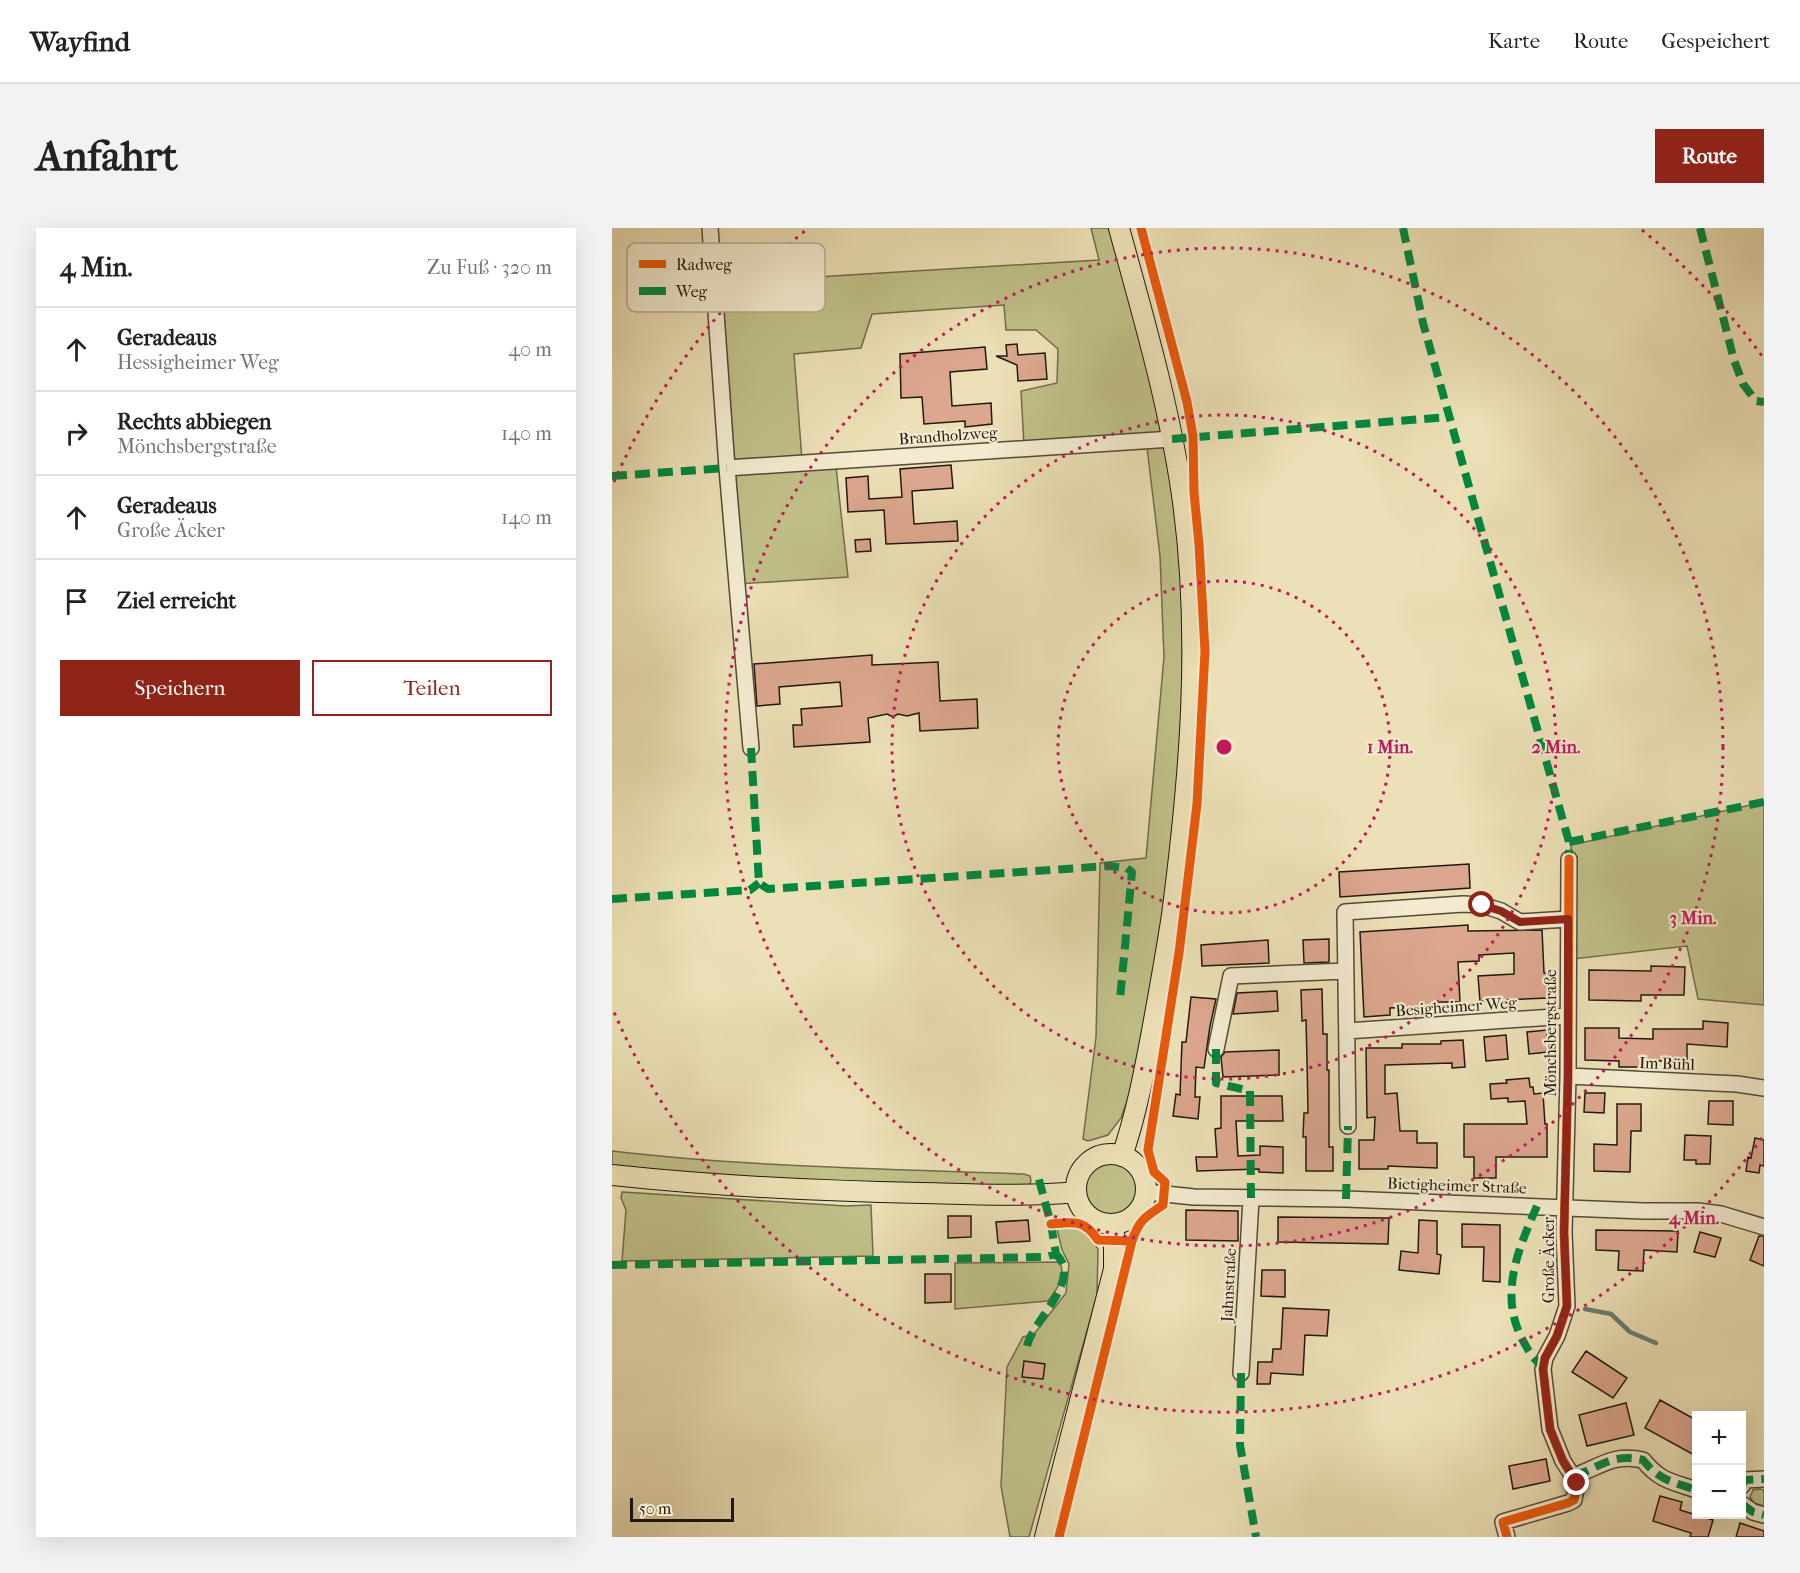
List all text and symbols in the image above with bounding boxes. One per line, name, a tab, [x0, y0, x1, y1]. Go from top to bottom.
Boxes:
text: Wayfind	[30, 25, 130, 58]
text: Karte	[1488, 29, 1540, 53]
text: Route	[1573, 29, 1628, 53]
text: Gespeichert	[1661, 29, 1770, 53]
button: Route	[1655, 129, 1764, 183]
text: Anfahrt	[36, 132, 178, 181]
legend	[627, 243, 825, 312]
text: 4 Min.	[60, 252, 133, 283]
text: Radweg	[676, 255, 732, 274]
text: Zu Fuß · 320 m	[427, 256, 552, 279]
text: Weg	[675, 282, 708, 301]
text: Geradeaus	[117, 325, 217, 351]
icon: ahead	[60, 333, 93, 366]
text: 40 m	[508, 338, 552, 361]
text: Hessigheimer Weg	[117, 351, 279, 374]
text: Rechts abbiegen	[117, 409, 272, 435]
icon: right	[60, 417, 93, 450]
text: 140 m	[501, 422, 552, 445]
street label: Brandholzweg	[898, 423, 999, 448]
text: Mönchsbergstraße	[117, 435, 277, 458]
text: Geradeaus	[117, 493, 217, 519]
icon: ahead	[60, 501, 93, 534]
text: 140 m	[501, 506, 552, 529]
text: Große Äcker	[117, 519, 225, 542]
icon: arrive	[60, 585, 93, 618]
text: Ziel erreicht	[117, 588, 236, 614]
button: Speichern	[60, 660, 300, 716]
button: Teilen	[312, 660, 552, 716]
centre of rings	[1214, 737, 1234, 757]
text: 1 Min.	[1367, 737, 1414, 758]
text: 2 Min.	[1532, 737, 1581, 758]
route start	[1468, 891, 1494, 917]
text: 3 Min.	[1670, 908, 1717, 929]
street label: Mönchsbergstraße	[1541, 969, 1560, 1097]
street label: Besigheimer Weg	[1395, 993, 1518, 1020]
street label: Im Bühl	[1639, 1053, 1696, 1074]
street label: Bietigheimer Straße	[1387, 1174, 1527, 1197]
text: 4 Min.	[1668, 1208, 1720, 1229]
street label: Große Äcker	[1539, 1217, 1558, 1303]
street label: Jahnstraße	[1217, 1248, 1240, 1324]
map controls	[1692, 1411, 1746, 1519]
button: +	[1692, 1411, 1746, 1465]
button: −	[1692, 1465, 1746, 1519]
route end	[1563, 1469, 1589, 1495]
scale bar	[630, 1495, 734, 1522]
text: 50 m	[639, 1499, 671, 1518]

